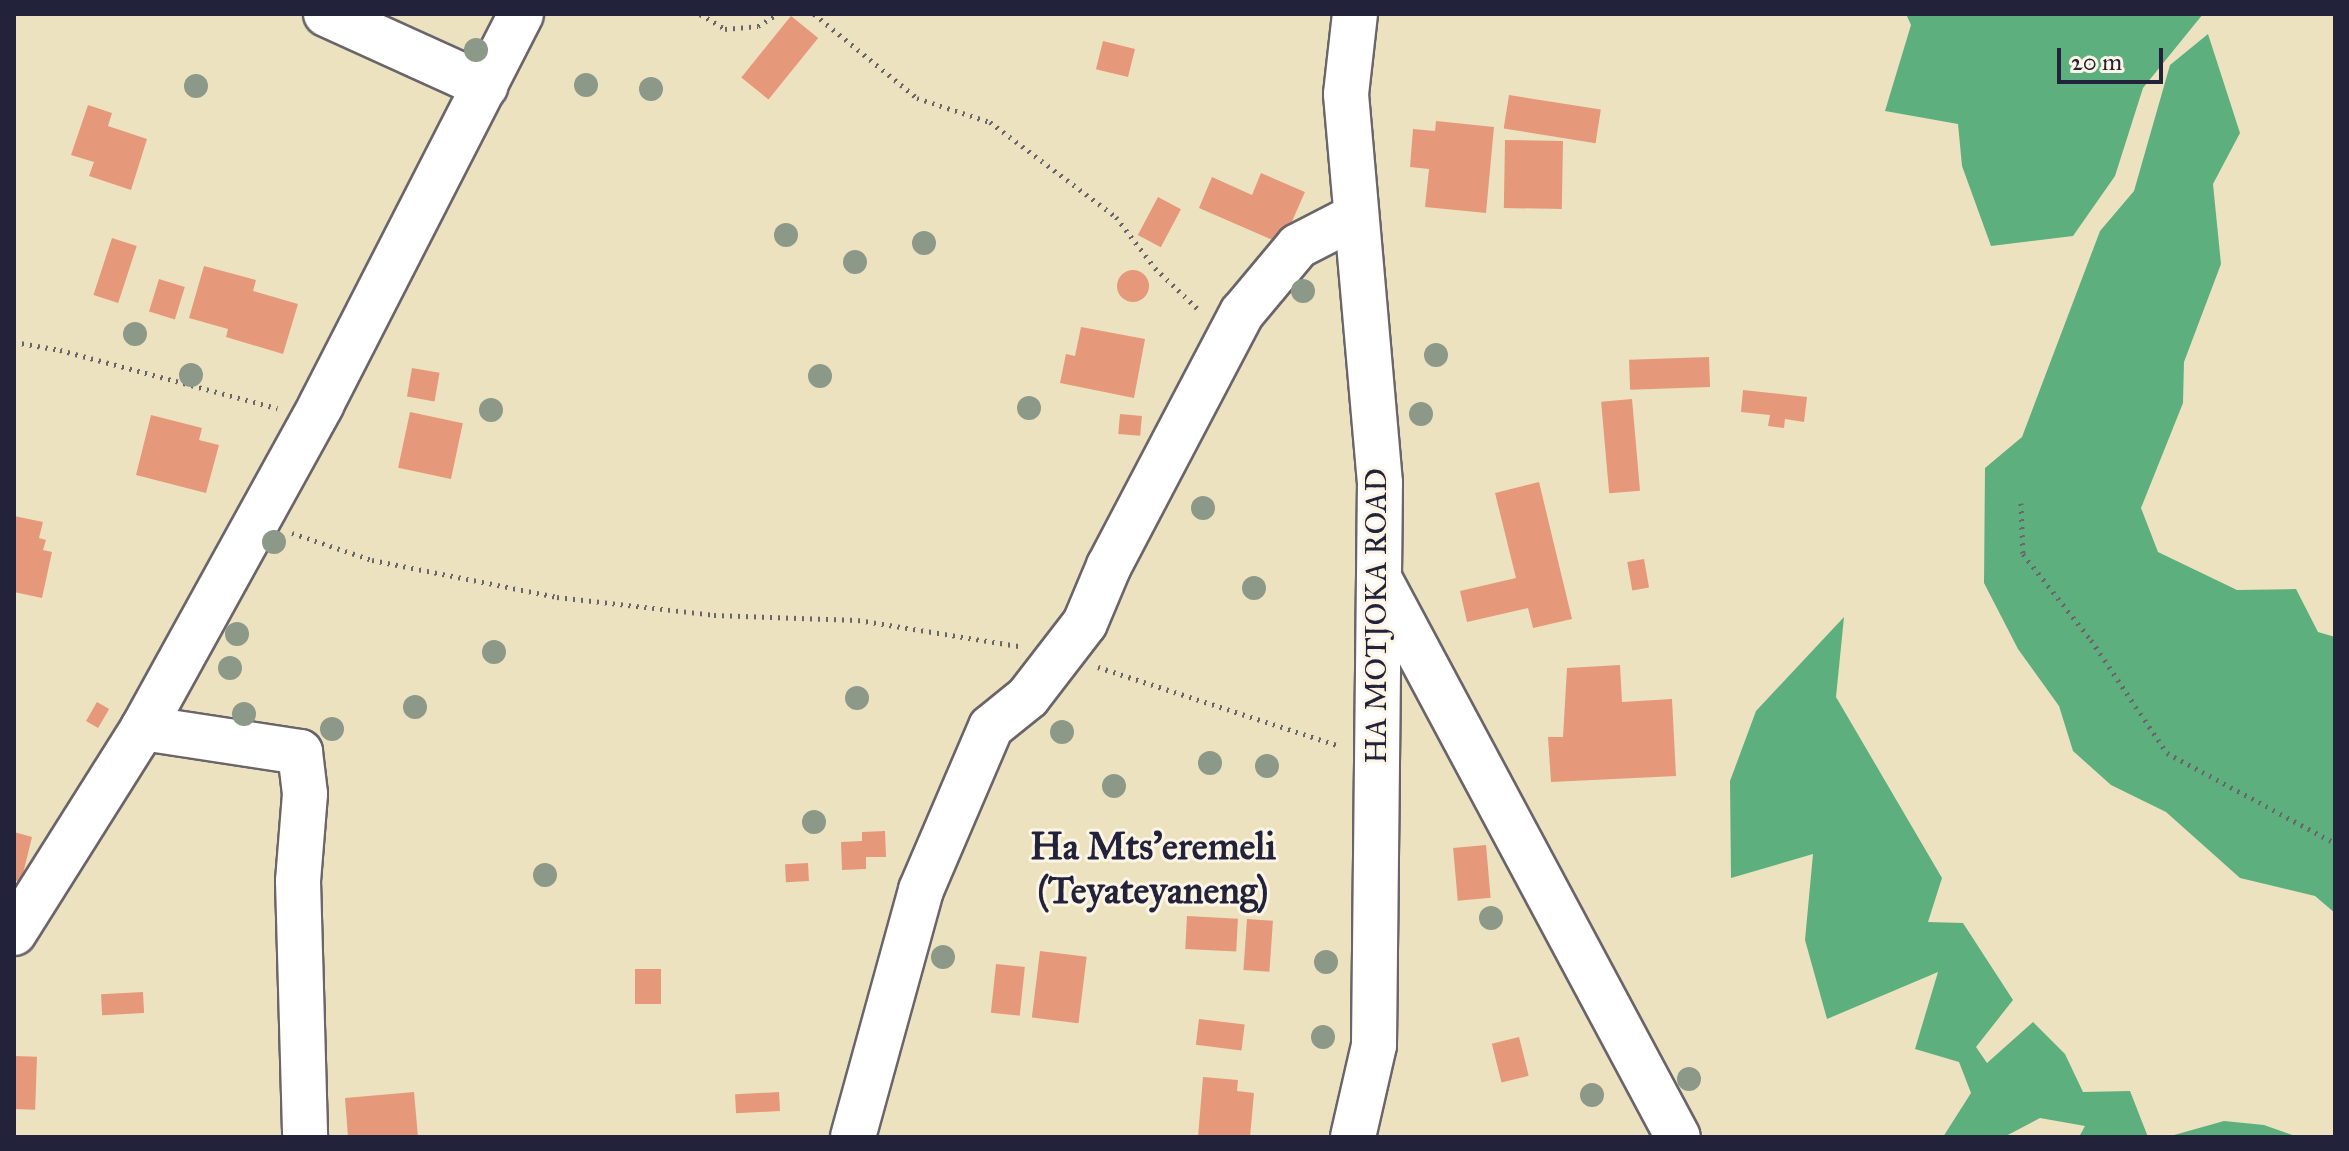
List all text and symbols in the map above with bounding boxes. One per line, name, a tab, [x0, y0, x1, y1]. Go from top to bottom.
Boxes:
scale bar	[2061, 32, 2167, 82]
text: 20 m	[2071, 47, 2122, 77]
street label: HA MOTJOKA ROAD	[1358, 468, 1394, 764]
district label: Ha Mts'eremeli (Teyateyaneng)	[1030, 824, 1276, 914]

